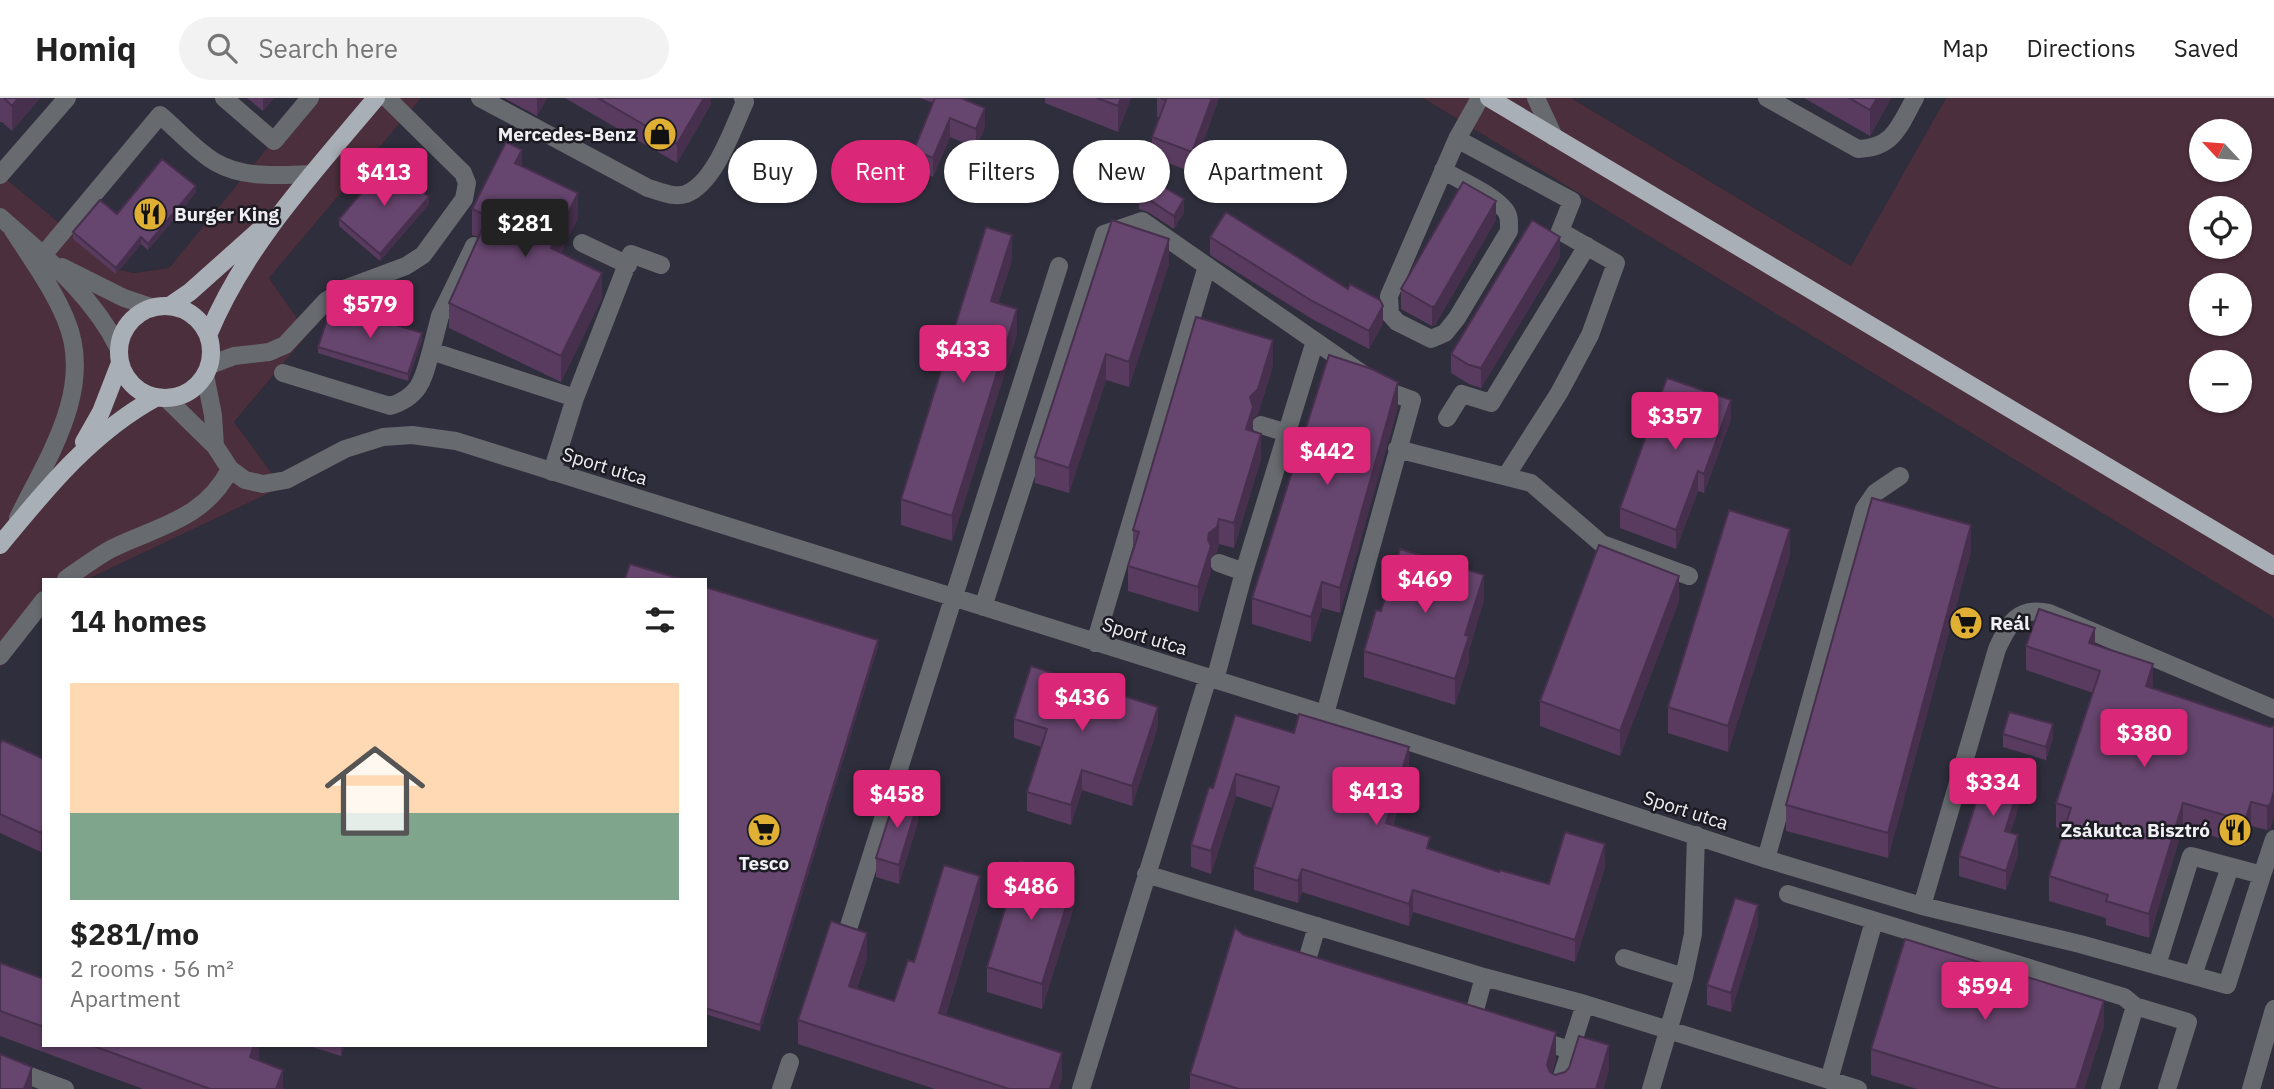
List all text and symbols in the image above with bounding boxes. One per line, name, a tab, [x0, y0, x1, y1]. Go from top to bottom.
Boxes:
search box	[179, 17, 669, 80]
text: Homiq	[35, 27, 137, 70]
icon: search	[203, 29, 241, 67]
text: Search here	[259, 31, 398, 65]
text: Map	[1942, 32, 1988, 64]
text: Directions	[2026, 32, 2136, 64]
text: Saved	[2174, 32, 2239, 64]
shop icon: Mercedes-Benz	[641, 115, 679, 153]
north arrow	[2189, 119, 2252, 182]
map controls	[2189, 119, 2252, 413]
place label: Mercedes-Benz	[498, 122, 636, 146]
chip: Buy	[728, 140, 817, 203]
chip: Rent	[831, 140, 930, 203]
chip: Filters	[944, 140, 1059, 203]
chip: New	[1073, 140, 1170, 203]
chip: Apartment	[1184, 140, 1347, 203]
pin: $413	[343, 148, 425, 208]
text: $413	[356, 156, 412, 186]
restaurant icon: Burger King	[131, 195, 169, 233]
button: locate	[2189, 196, 2252, 259]
pin: $281	[484, 200, 566, 259]
place label: Burger King	[174, 202, 280, 226]
text: $281	[497, 207, 553, 237]
button: +	[2189, 273, 2252, 336]
pin: $579	[329, 280, 411, 340]
text: $579	[342, 288, 398, 318]
pin: $433	[922, 326, 1004, 385]
text: $433	[935, 333, 991, 363]
button: −	[2189, 350, 2252, 413]
pin: $357	[1634, 392, 1716, 452]
text: $357	[1647, 400, 1703, 430]
pin: $442	[1286, 428, 1368, 487]
text: $442	[1299, 435, 1355, 465]
street label: Sport utca	[559, 442, 651, 490]
pin: $469	[1384, 556, 1466, 615]
text: $469	[1397, 563, 1453, 593]
text: 14 homes	[70, 601, 207, 640]
icon: filters	[641, 601, 679, 639]
supermarket icon: Reál	[1947, 604, 1985, 642]
place label: Reál	[1990, 611, 2030, 635]
street label: Sport utca	[1099, 612, 1191, 660]
pin: $436	[1041, 674, 1123, 733]
text: $436	[1054, 681, 1110, 711]
pin: $380	[2103, 710, 2185, 769]
text: $380	[2116, 717, 2172, 747]
icon: home	[312, 728, 438, 854]
pin: $334	[1952, 758, 2034, 818]
text: $334	[1965, 766, 2021, 796]
pin: $413	[1335, 768, 1417, 827]
pin: $458	[856, 770, 938, 830]
text: $413	[1348, 775, 1404, 805]
text: $458	[869, 778, 925, 808]
street label: Sport utca	[1640, 785, 1732, 835]
supermarket icon: Tesco	[745, 811, 783, 849]
restaurant icon: Zsákutca Bisztró	[2216, 811, 2254, 849]
place label: Zsákutca Bisztró	[2061, 818, 2210, 842]
place label: Tesco	[739, 851, 790, 875]
pin: $486	[990, 862, 1072, 922]
text: $486	[1003, 870, 1059, 900]
text: $281/mo	[70, 914, 199, 953]
text: 2 rooms · 56 m²	[70, 953, 234, 983]
pin: $594	[1944, 962, 2026, 1022]
text: $594	[1957, 970, 2013, 1000]
text: Apartment	[70, 983, 181, 1013]

